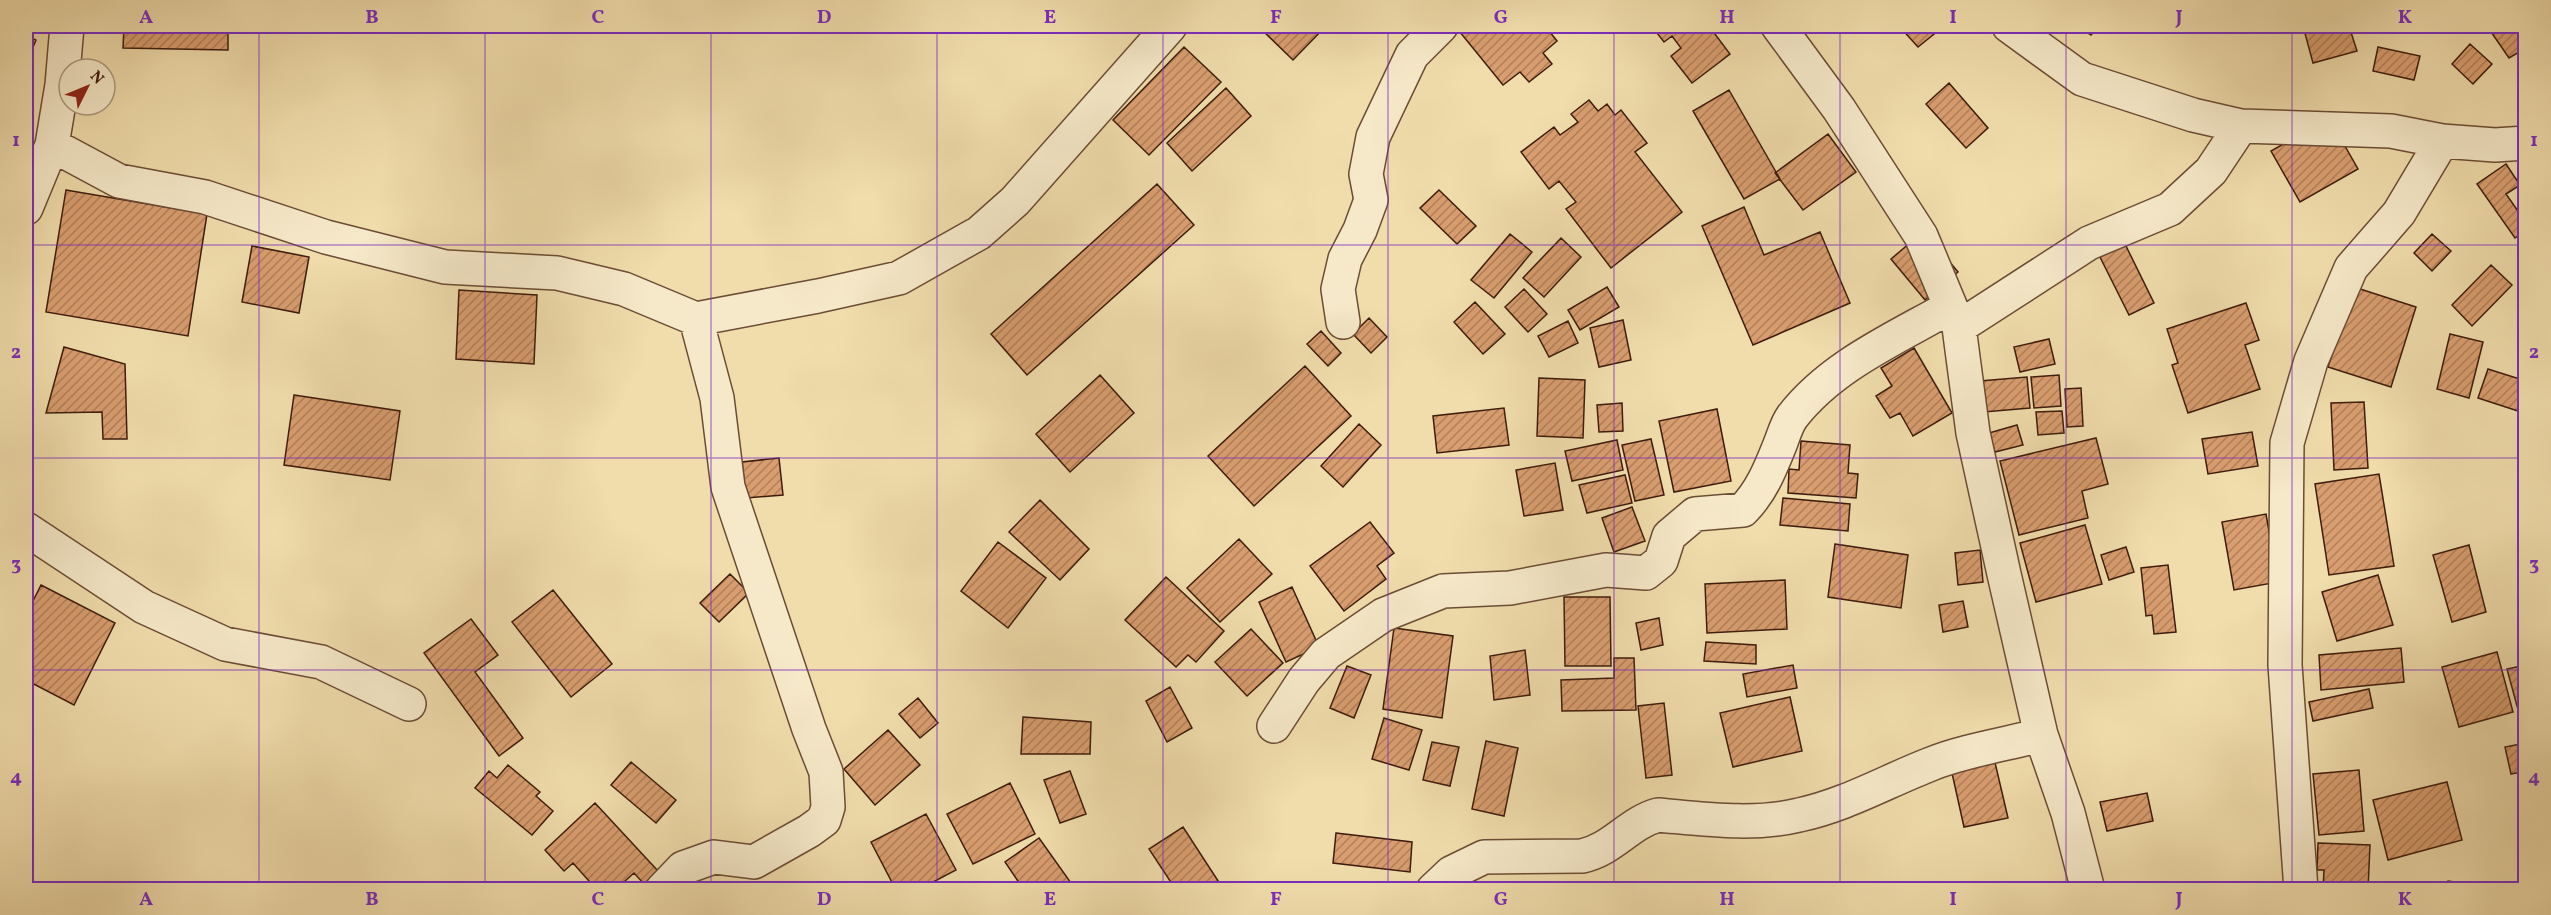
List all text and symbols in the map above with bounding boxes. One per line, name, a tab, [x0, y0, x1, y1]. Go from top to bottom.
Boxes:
text: A	[139, 4, 153, 32]
text: B	[365, 4, 379, 32]
text: C	[592, 4, 605, 32]
text: D	[817, 4, 831, 32]
text: E	[1044, 4, 1056, 32]
text: F	[1270, 4, 1282, 32]
text: G	[1494, 4, 1508, 32]
text: H	[1719, 4, 1735, 32]
text: I	[1949, 4, 1957, 32]
text: J	[2174, 4, 2183, 32]
text: K	[2398, 4, 2413, 32]
north arrow	[57, 57, 117, 117]
text: N	[84, 66, 109, 90]
text: 1	[12, 127, 20, 155]
text: 1	[2530, 127, 2538, 155]
text: 2	[11, 339, 21, 367]
text: 2	[2529, 339, 2539, 367]
text: 3	[11, 551, 21, 579]
text: 3	[2529, 551, 2539, 579]
text: 4	[10, 764, 22, 792]
text: 4	[2528, 764, 2540, 792]
text: A	[139, 886, 153, 914]
text: B	[365, 886, 379, 914]
text: C	[592, 886, 605, 914]
text: D	[817, 886, 831, 914]
text: E	[1044, 886, 1056, 914]
text: F	[1270, 886, 1282, 914]
text: G	[1494, 886, 1508, 914]
text: H	[1719, 886, 1735, 914]
text: I	[1949, 886, 1957, 914]
text: J	[2174, 886, 2183, 914]
text: K	[2398, 886, 2413, 914]

